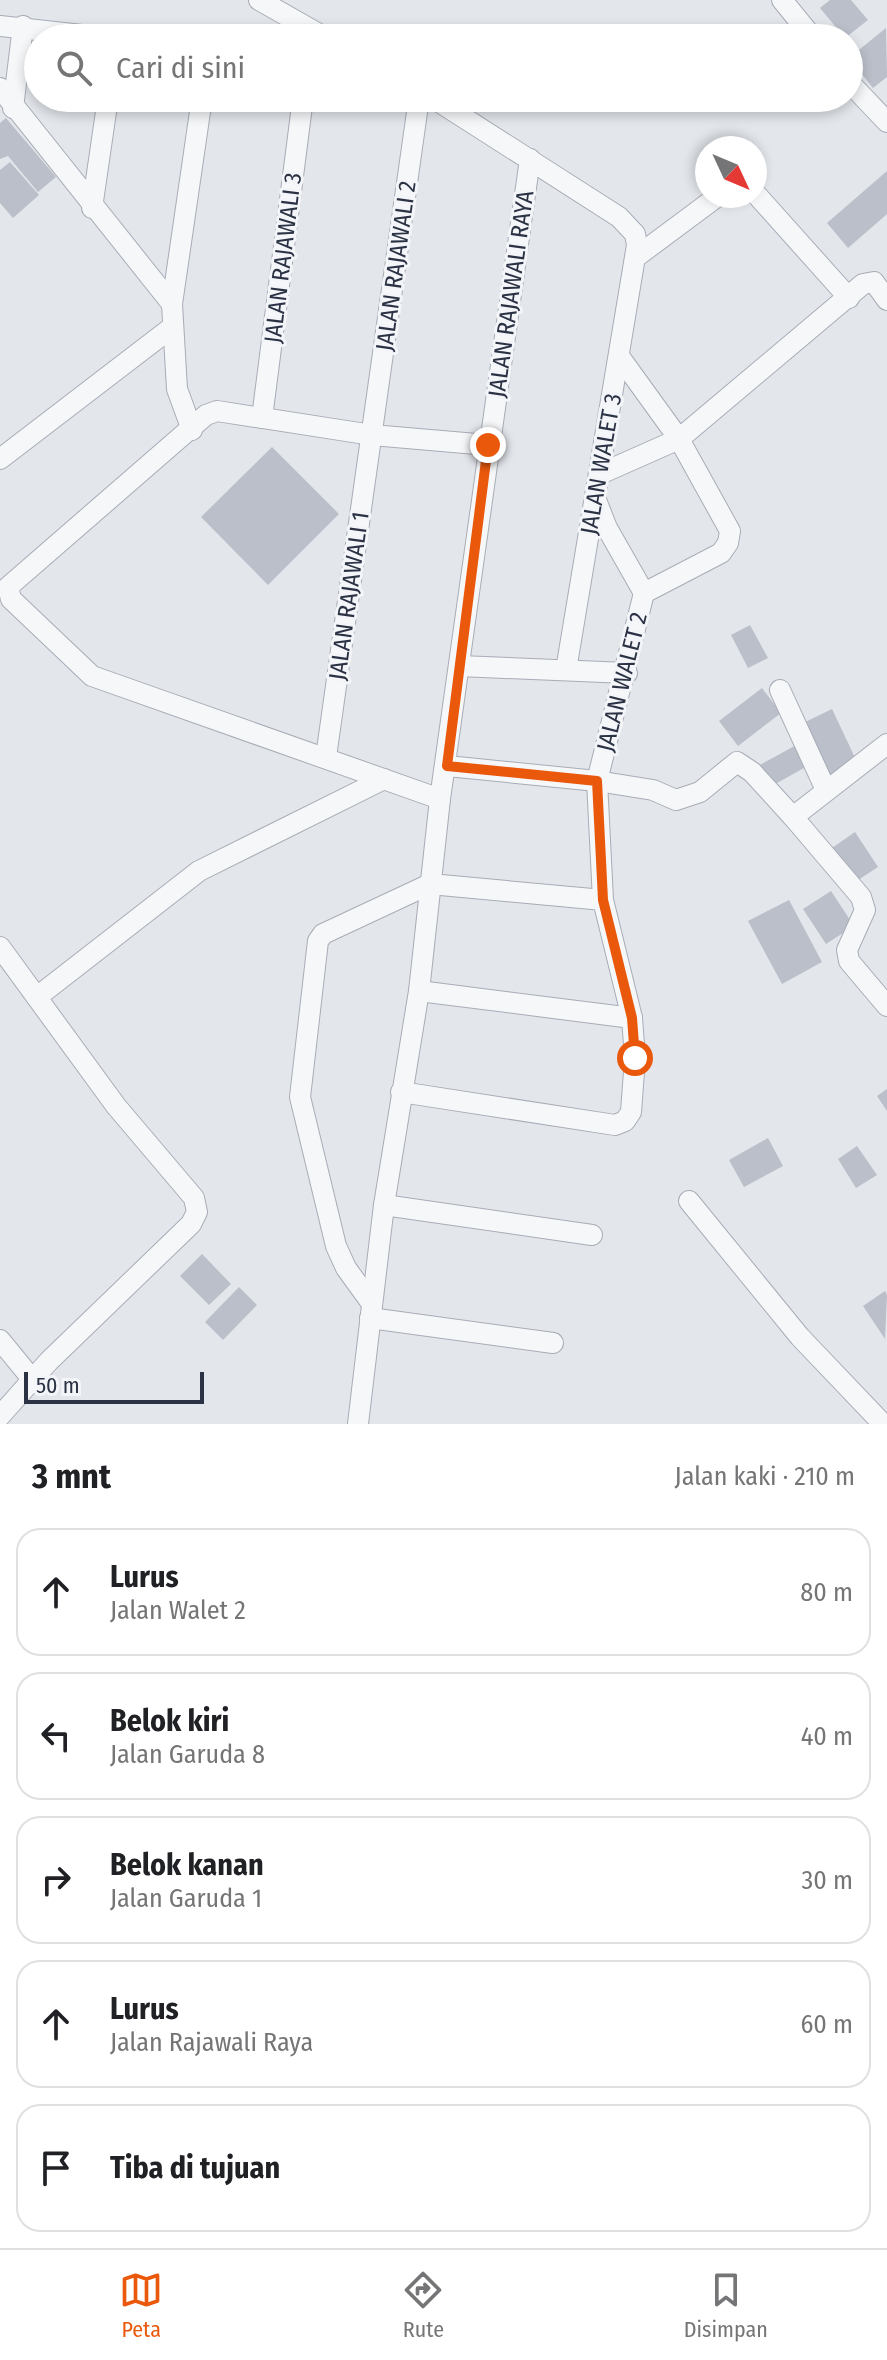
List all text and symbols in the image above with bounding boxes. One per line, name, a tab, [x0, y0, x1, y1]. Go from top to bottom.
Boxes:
search box	[24, 24, 863, 112]
icon: search	[52, 46, 96, 90]
text: Cari di sini	[116, 50, 245, 86]
north arrow	[695, 136, 767, 208]
street label: JALAN RAJAWALI 3	[259, 171, 307, 345]
street label: JALAN RAJAWALI 2	[370, 179, 422, 353]
street label: JALAN RAJAWALI RAYA	[483, 188, 539, 399]
street label: JALAN WALET 3	[575, 391, 627, 537]
route end	[470, 427, 506, 463]
street label: JALAN RAJAWALI 1	[323, 510, 375, 682]
street label: JALAN WALET 2	[591, 609, 653, 755]
route start	[617, 1040, 653, 1076]
scale bar	[24, 1368, 204, 1404]
text: 50 m	[36, 1372, 80, 1399]
text: 3 mnt	[32, 1456, 111, 1497]
text: Jalan kaki · 210 m	[675, 1461, 855, 1492]
text: Lurus	[110, 1559, 179, 1595]
icon: ahead	[34, 1570, 78, 1614]
text: 80 m	[800, 1577, 853, 1608]
text: Jalan Walet 2	[110, 1595, 246, 1626]
text: Belok kiri	[110, 1703, 229, 1739]
icon: left	[34, 1714, 78, 1758]
text: 40 m	[801, 1721, 853, 1752]
text: Jalan Garuda 8	[110, 1739, 265, 1770]
text: Belok kanan	[110, 1847, 264, 1883]
icon: right	[34, 1858, 78, 1902]
text: 30 m	[802, 1865, 853, 1896]
text: Jalan Garuda 1	[110, 1883, 262, 1914]
text: Lurus	[110, 1991, 179, 2027]
icon: ahead	[34, 2002, 78, 2046]
text: 60 m	[800, 2009, 853, 2040]
text: Jalan Rajawali Raya	[110, 2027, 313, 2058]
icon: arrive	[34, 2146, 78, 2190]
text: Tiba di tujuan	[110, 2150, 280, 2186]
tab: Peta	[119, 2268, 163, 2343]
tab: Rute	[401, 2268, 445, 2343]
tab: Disimpan	[684, 2268, 768, 2343]

